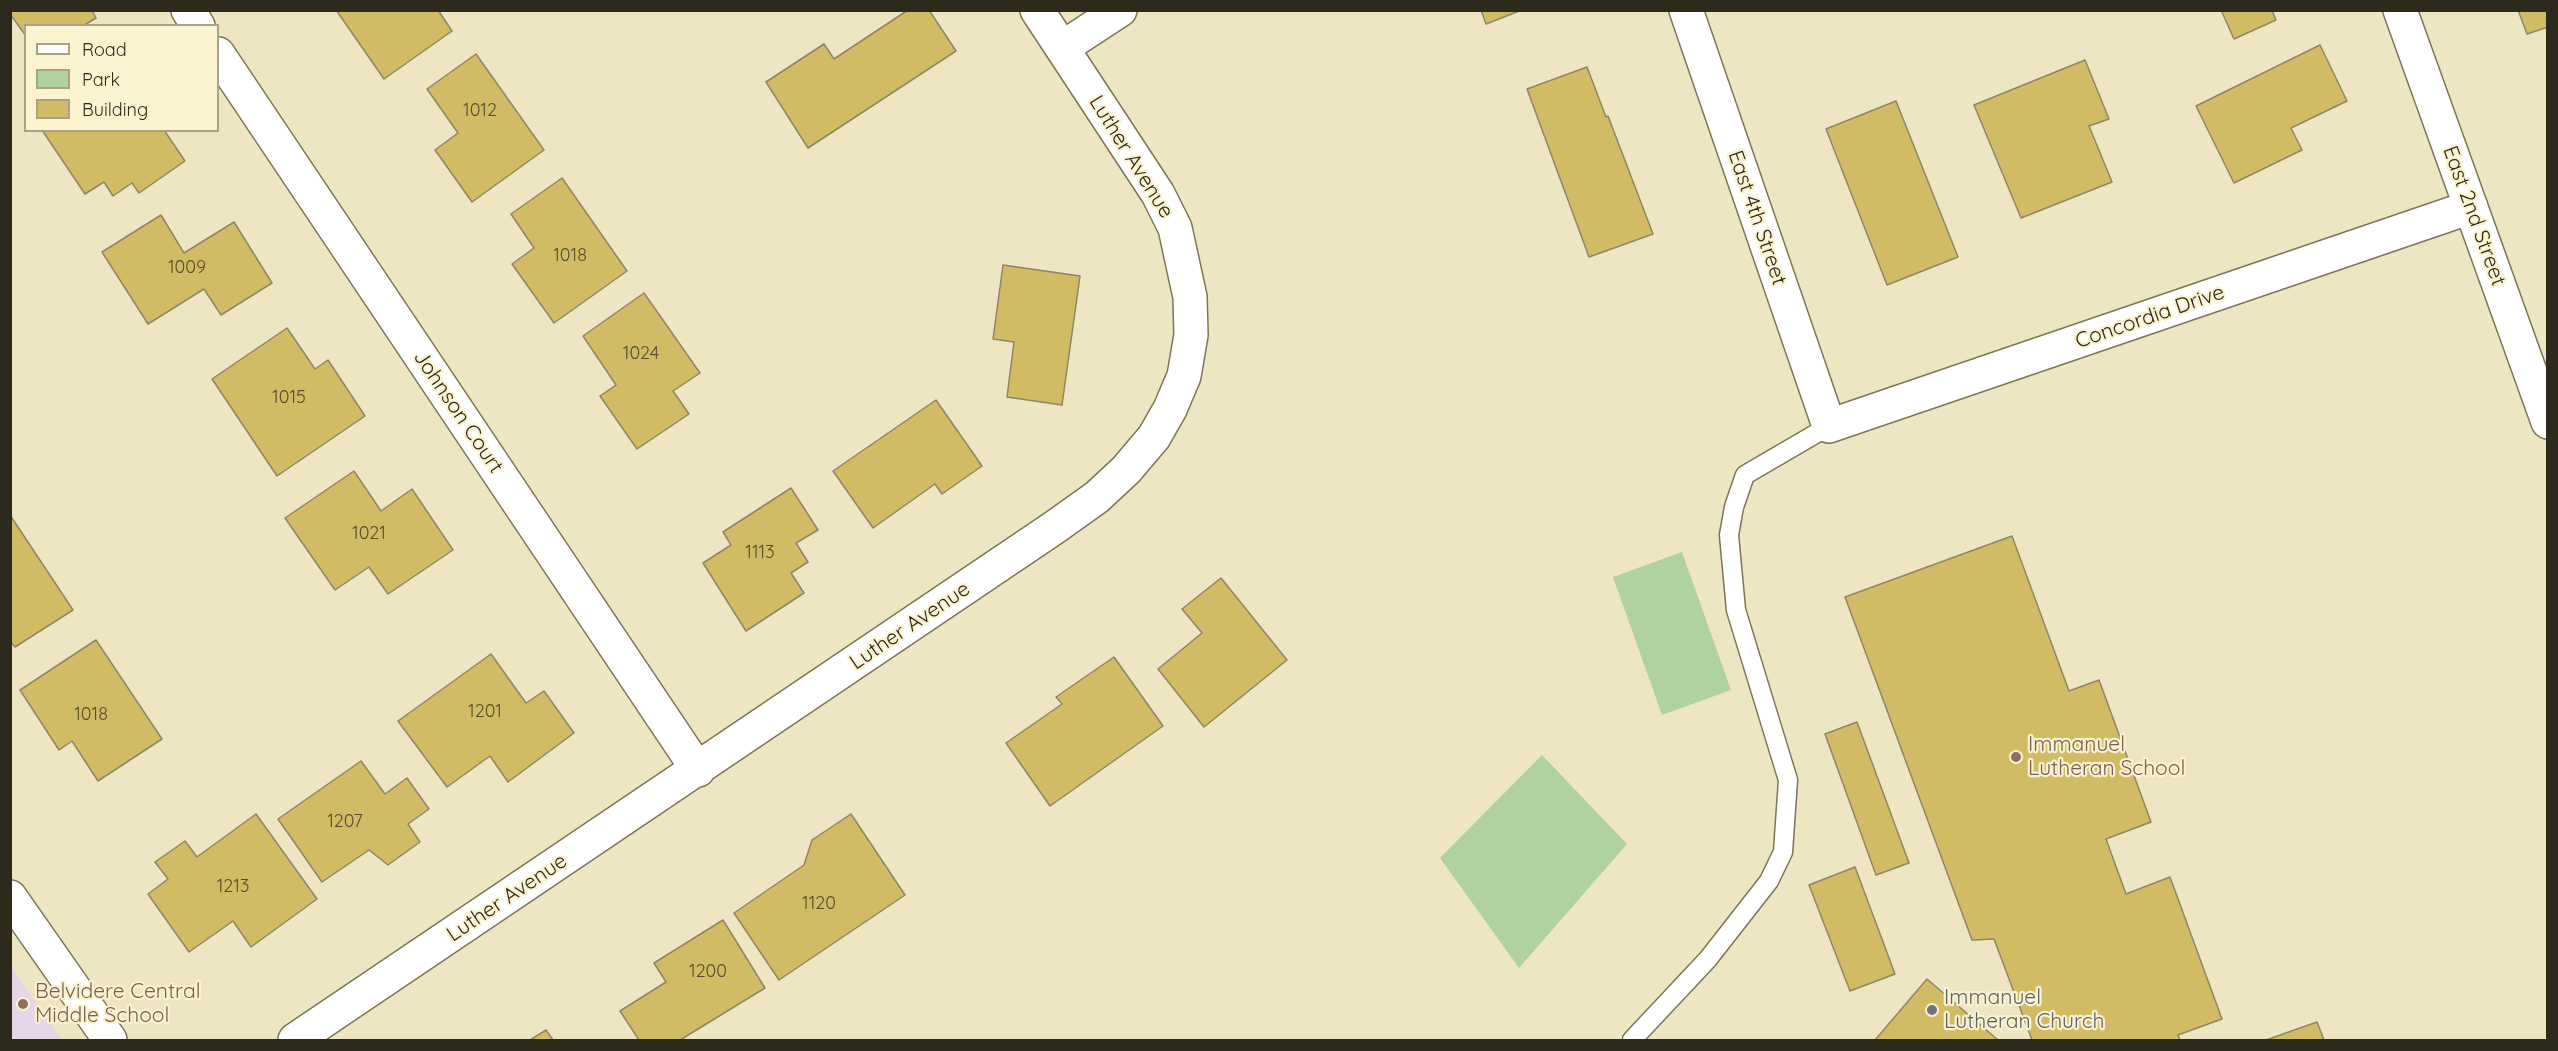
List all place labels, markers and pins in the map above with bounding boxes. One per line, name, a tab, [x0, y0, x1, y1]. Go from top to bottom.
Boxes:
place label: Immanuel Lutheran School	[2028, 732, 2185, 782]
marker: Immanuel Lutheran School	[2009, 750, 2023, 764]
place label: Belvidere Central Middle School	[35, 979, 200, 1029]
place label: Immanuel Lutheran Church	[1944, 985, 2104, 1035]
marker: Belvidere Central Middle School	[16, 997, 30, 1011]
marker: Immanuel Lutheran Church	[1925, 1003, 1939, 1017]

